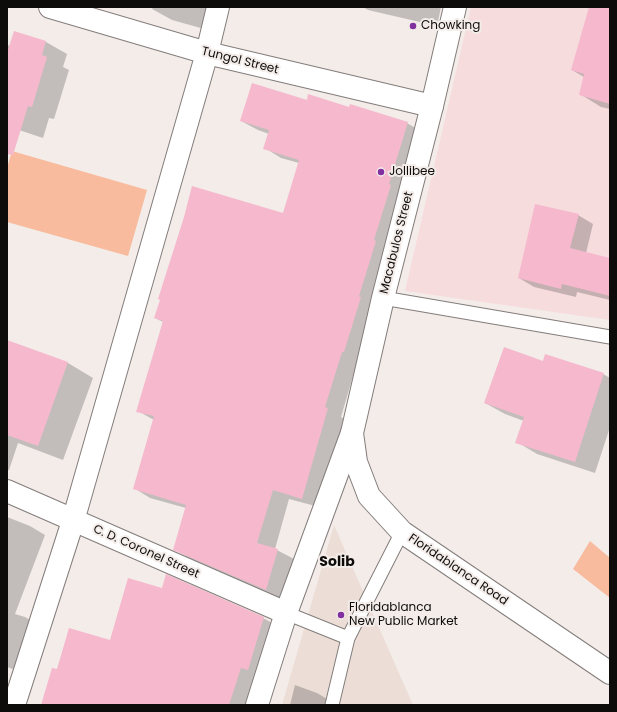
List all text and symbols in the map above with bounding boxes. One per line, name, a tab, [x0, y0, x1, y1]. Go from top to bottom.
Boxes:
place label: Chowking	[421, 19, 480, 33]
marker: Chowking	[408, 21, 418, 31]
street label: Tungol Street	[200, 44, 280, 78]
place label: Jollibee	[389, 165, 435, 179]
marker: Jollibee	[376, 167, 386, 177]
street label: Macabulos Street	[377, 190, 417, 296]
street label: C. D. Coronel Street	[91, 522, 201, 582]
street label: Floridablanca Road	[405, 531, 511, 609]
district label: Solib	[319, 554, 355, 570]
place label: Floridablanca New Public Market	[349, 601, 458, 629]
marker: Floridablanca New Public Market	[336, 610, 346, 620]

